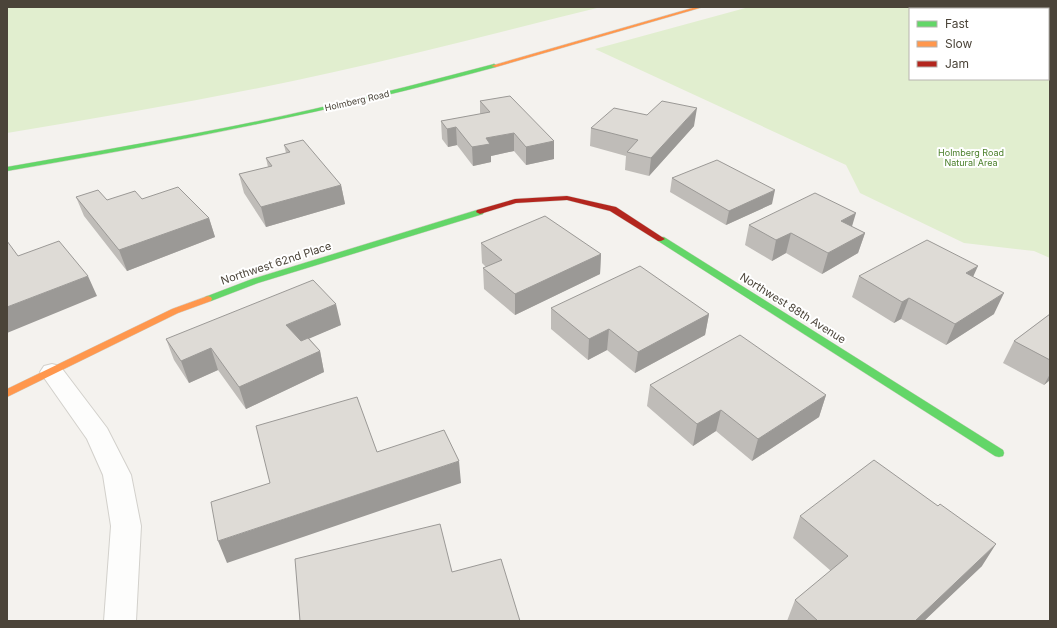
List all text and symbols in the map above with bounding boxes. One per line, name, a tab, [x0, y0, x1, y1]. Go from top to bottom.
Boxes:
legend	[909, 8, 1049, 80]
text: Fast	[945, 16, 969, 31]
text: Slow	[945, 36, 973, 51]
text: Jam	[945, 56, 969, 71]
street label: Holmberg Road	[324, 88, 390, 113]
park label: Holmberg Road Natural Area	[938, 147, 1004, 168]
street label: Northwest 62nd Place	[219, 239, 333, 287]
street label: Northwest 88th Avenue	[737, 270, 849, 346]

